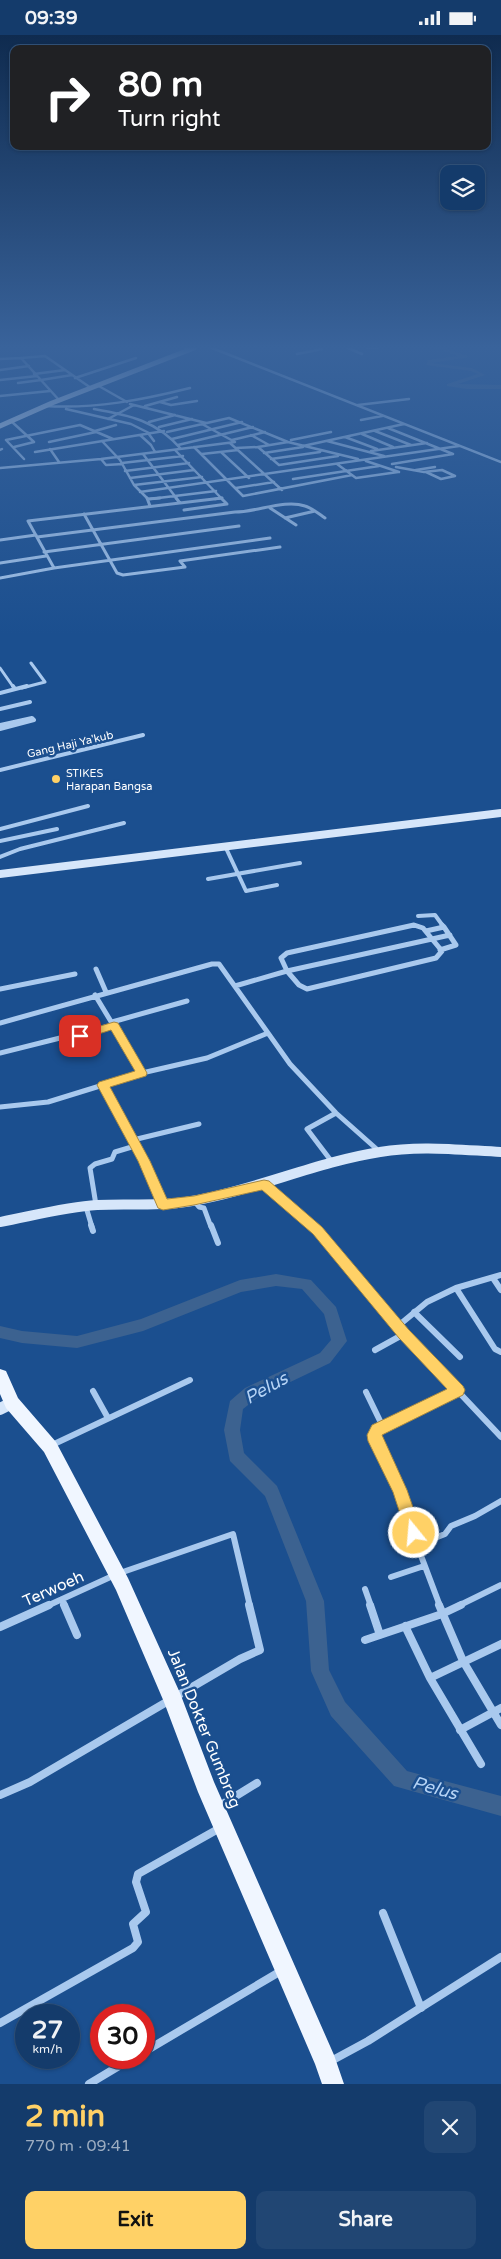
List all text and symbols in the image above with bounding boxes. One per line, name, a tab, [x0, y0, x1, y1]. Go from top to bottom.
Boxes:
text: 09:39	[25, 7, 78, 29]
text: 80 m	[118, 64, 203, 106]
icon: right	[35, 65, 100, 130]
text: Turn right	[118, 106, 220, 132]
map controls	[440, 165, 485, 210]
button: layers	[440, 165, 485, 210]
street label: Gang Haji Ya'kub	[26, 728, 115, 761]
place label: STIKES Harapan Bangsa	[66, 767, 152, 793]
marker: STIKES Harapan Bangsa	[50, 773, 62, 785]
pin	[59, 1015, 101, 1057]
icon: arrive	[66, 1022, 94, 1050]
water label: Pelus	[240, 1367, 293, 1409]
position arrow	[387, 1506, 439, 1558]
street label: Terwoeh	[20, 1567, 87, 1611]
street label: Jalan Dokter Gumbreg	[163, 1646, 245, 1811]
water label: Pelus	[410, 1771, 461, 1805]
speed limit sign: 30	[90, 2004, 155, 2069]
text: 27	[32, 2015, 63, 2045]
text: km/h	[32, 2042, 63, 2056]
text: 2 min	[25, 2098, 105, 2135]
button: close	[424, 2101, 476, 2153]
text: 770 m · 09:41	[25, 2136, 131, 2156]
button: Exit	[25, 2191, 246, 2249]
button: Share	[256, 2191, 476, 2249]

